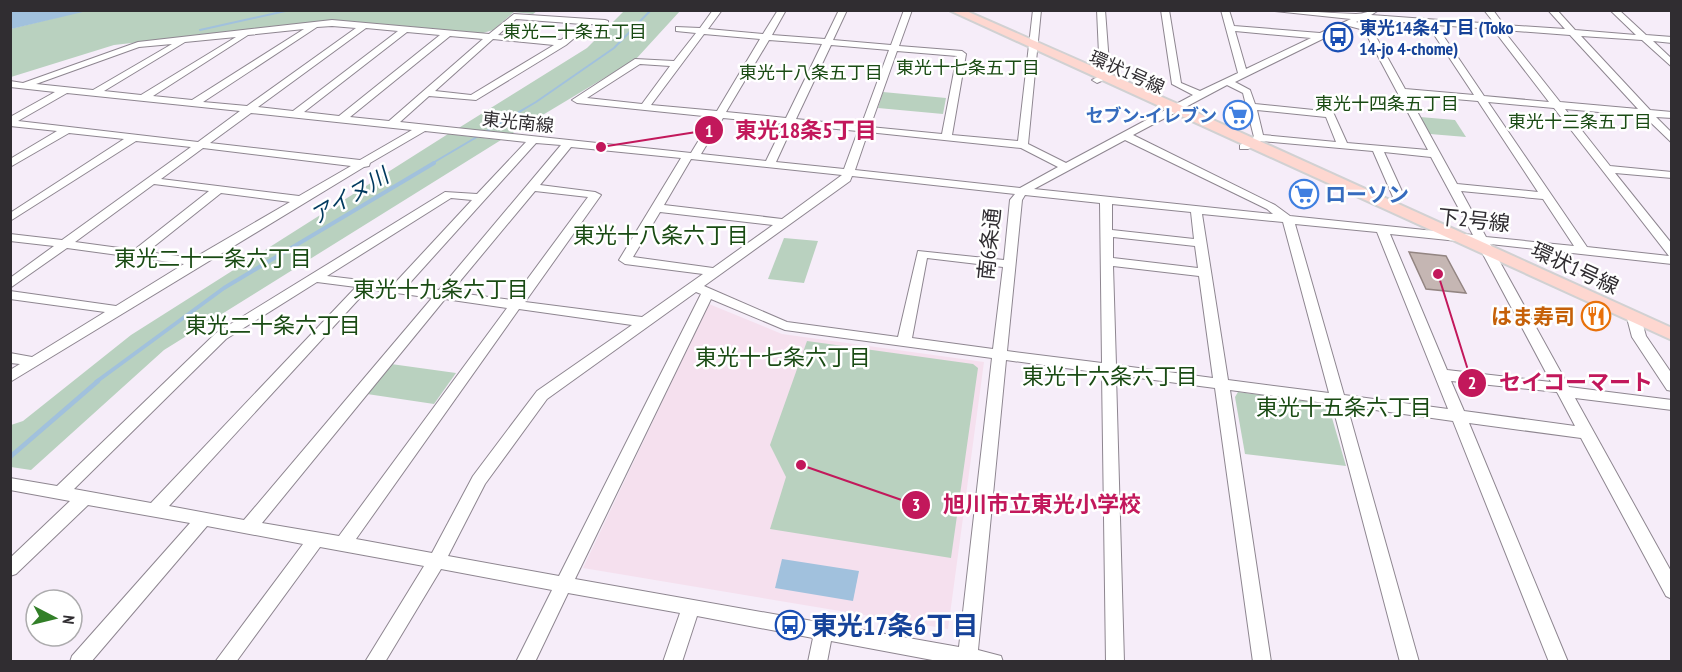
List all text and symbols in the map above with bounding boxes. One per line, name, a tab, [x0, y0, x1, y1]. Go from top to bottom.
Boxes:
place label: 東光14条4丁目 (Toko 14-jo 4-chome)	[1359, 16, 1513, 60]
district label: 東光二十条五丁目	[503, 20, 647, 43]
bus stop icon: 東光14条4丁目 (Toko 14-jo 4-chome)	[1322, 21, 1354, 53]
street label: 環状1号線	[1086, 45, 1168, 99]
district label: 東光十七条五丁目	[896, 56, 1040, 79]
district label: 東光十八条五丁目	[739, 61, 883, 84]
district label: 東光十四条五丁目	[1315, 92, 1459, 115]
supermarket icon: セブン-イレブン	[1222, 99, 1254, 131]
place label: セブン-イレブン	[1086, 104, 1217, 127]
street label: 東光南線	[481, 107, 555, 137]
callout: 東光18条5丁目	[694, 110, 889, 150]
district label: 東光十三条五丁目	[1508, 110, 1652, 133]
text: 東光18条5丁目	[735, 116, 877, 144]
text: 1	[705, 119, 713, 142]
water label: アイヌ川	[305, 161, 395, 230]
supermarket icon: ローソン	[1288, 178, 1320, 210]
place label: ローソン	[1325, 181, 1409, 208]
street label: 下2号線	[1437, 203, 1511, 237]
street label: 南6条通	[972, 207, 1006, 281]
district label: 東光十八条六丁目	[573, 221, 749, 249]
street label: 環状1号線	[1527, 236, 1623, 300]
district label: 東光二十一条六丁目	[114, 244, 312, 272]
district label: 東光十九条六丁目	[353, 275, 529, 303]
restaurant icon: はま寿司	[1580, 300, 1612, 332]
place label: はま寿司	[1491, 303, 1575, 330]
district label: 東光二十条六丁目	[185, 311, 361, 339]
district label: 東光十七条六丁目	[695, 343, 871, 371]
district label: 東光十六条六丁目	[1022, 362, 1198, 390]
callout: セイコーマート	[1457, 363, 1665, 403]
text: セイコーマート	[1499, 368, 1653, 396]
text: 2	[1468, 371, 1476, 394]
district label: 東光十五条六丁目	[1256, 393, 1432, 421]
callout: 旭川市立東光小学校	[901, 485, 1153, 525]
text: 旭川市立東光小学校	[943, 490, 1141, 518]
text: 3	[912, 493, 920, 516]
north arrow	[24, 588, 84, 648]
bus stop icon: 東光17条6丁目	[774, 609, 806, 641]
place label: 東光17条6丁目	[811, 609, 978, 642]
text: N	[58, 614, 79, 625]

